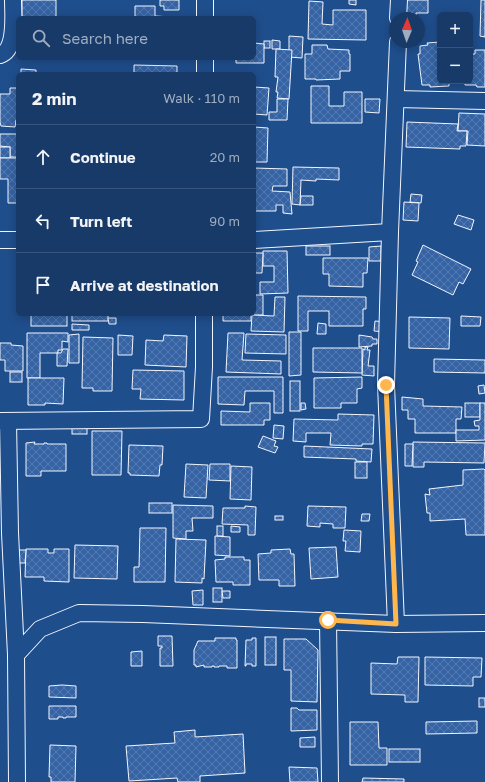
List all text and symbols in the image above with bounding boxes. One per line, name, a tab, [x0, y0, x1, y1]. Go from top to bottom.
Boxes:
north arrow	[389, 12, 425, 48]
map controls	[437, 12, 473, 84]
button: +	[437, 12, 473, 48]
search box	[16, 16, 256, 60]
icon: search	[30, 27, 52, 49]
text: Search here	[62, 29, 148, 47]
button: −	[437, 48, 473, 84]
text: 2 min	[32, 88, 76, 109]
text: Walk · 110 m	[163, 90, 240, 106]
icon: ahead	[32, 146, 54, 168]
text: Continue	[70, 148, 136, 166]
text: 20 m	[210, 149, 240, 165]
icon: left	[32, 210, 54, 232]
text: Turn left	[70, 212, 132, 230]
text: 90 m	[209, 213, 240, 229]
icon: arrive	[32, 274, 54, 296]
text: Arrive at destination	[70, 276, 219, 294]
route end	[377, 376, 395, 394]
route start	[319, 611, 337, 629]

